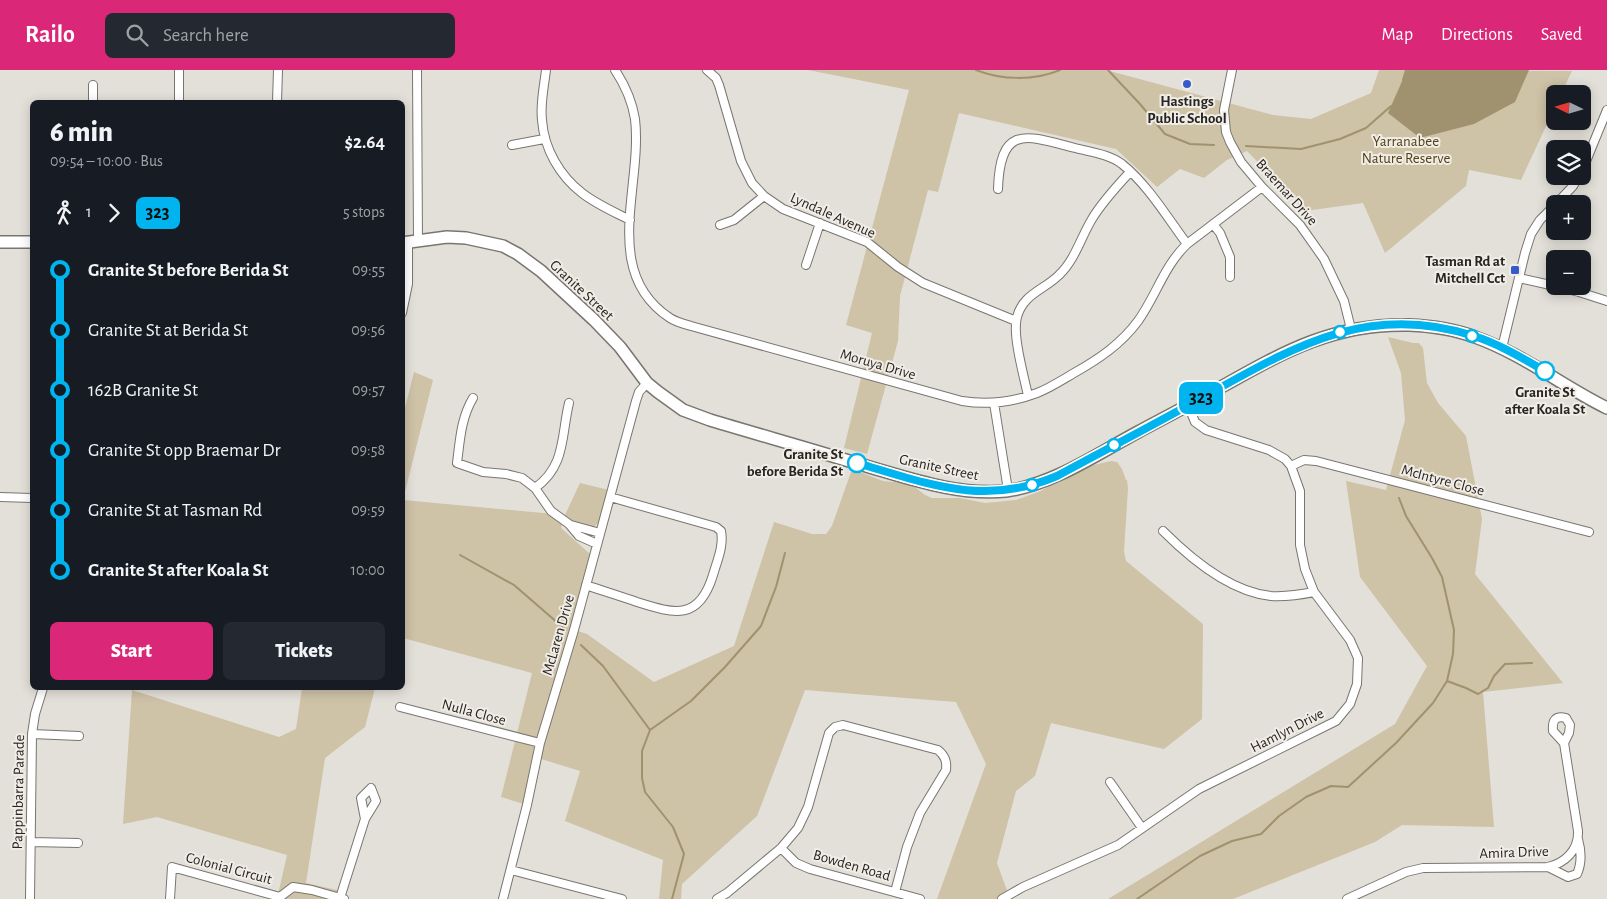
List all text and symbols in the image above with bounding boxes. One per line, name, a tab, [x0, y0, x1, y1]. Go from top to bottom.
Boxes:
search box	[105, 13, 455, 58]
icon: search	[123, 21, 151, 49]
text: Railo	[25, 23, 75, 47]
text: Search here	[163, 26, 249, 45]
text: Map	[1382, 26, 1413, 44]
text: Directions	[1441, 26, 1513, 44]
text: Saved	[1541, 26, 1582, 44]
marker: Hastings Public School	[1181, 78, 1193, 90]
north arrow	[1546, 85, 1591, 130]
map controls	[1546, 85, 1591, 295]
place label: Hastings Public School	[1147, 94, 1227, 126]
text: 6 min	[50, 119, 113, 147]
text: $2.64	[344, 133, 385, 152]
park label: Yarranabee Nature Reserve	[1362, 134, 1450, 166]
button: layers	[1546, 140, 1591, 185]
text: 09:54 – 10:00 · Bus	[50, 153, 163, 169]
street label: Braemar Drive	[1253, 156, 1320, 229]
street label: Lyndale Avenue	[788, 190, 878, 241]
button: +	[1546, 195, 1591, 240]
icon: walk	[50, 199, 78, 227]
icon: forward	[100, 199, 128, 227]
text: 1	[86, 204, 92, 220]
text: 323	[146, 204, 170, 222]
text: 5 stops	[343, 204, 385, 220]
button: −	[1546, 250, 1591, 295]
place label: Tasman Rd at Mitchell Cct	[1425, 254, 1505, 286]
street label: Granite Street	[547, 257, 616, 324]
text: Granite St before Berida St	[88, 261, 288, 280]
text: 09:55	[352, 262, 385, 278]
marker: Tasman Rd at Mitchell Cct	[1509, 264, 1521, 276]
text: Granite St at Berida St	[88, 321, 248, 340]
text: 09:56	[351, 322, 385, 338]
unlabelled marker	[1333, 325, 1347, 339]
unlabelled marker	[1465, 329, 1479, 343]
street label: Moruya Drive	[838, 347, 917, 382]
marker: Granite St after Koala St	[1535, 361, 1555, 381]
text: 162B Granite St	[88, 381, 198, 400]
text: 09:57	[352, 382, 385, 398]
line badge: 323	[1172, 382, 1230, 414]
place label: Granite St after Koala St	[1505, 385, 1585, 417]
text: 323	[1189, 389, 1213, 407]
unlabelled marker	[1107, 438, 1121, 452]
text: Granite St opp Braemar Dr	[88, 441, 281, 460]
text: 09:58	[351, 442, 385, 458]
place label: Granite St before Berida St	[747, 447, 843, 479]
street label: Granite Street	[898, 452, 980, 483]
marker: Granite St before Berida St	[847, 453, 867, 473]
street label: McIntyre Close	[1400, 462, 1486, 499]
unlabelled marker	[1025, 478, 1039, 492]
text: Granite St at Tasman Rd	[88, 501, 262, 520]
text: 09:59	[351, 502, 385, 518]
text: Granite St after Koala St	[88, 561, 268, 580]
text: 10:00	[350, 562, 385, 578]
street label: McLaren Drive	[540, 593, 577, 677]
button: Start	[50, 622, 213, 680]
button: Tickets	[223, 622, 385, 680]
street label: Nulla Close	[440, 697, 508, 728]
street label: Hamlyn Drive	[1248, 706, 1326, 755]
street label: Pappinbarra Parade	[10, 734, 27, 850]
street label: Amira Drive	[1479, 844, 1549, 861]
street label: Bowden Road	[811, 847, 892, 884]
street label: Colonial Circuit	[184, 850, 274, 887]

